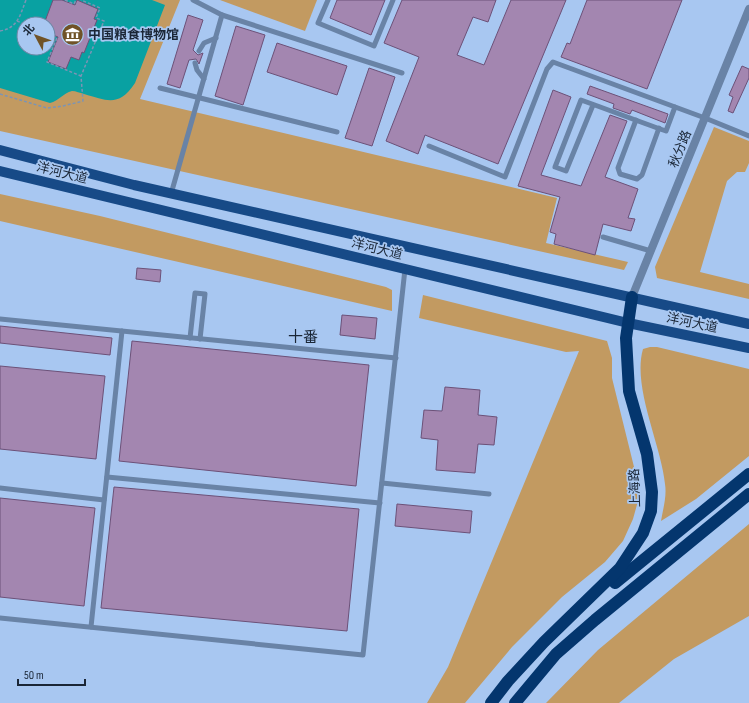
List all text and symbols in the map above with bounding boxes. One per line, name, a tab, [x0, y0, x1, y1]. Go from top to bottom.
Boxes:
north arrow	[16, 16, 56, 56]
text: 北	[20, 21, 37, 38]
museum icon: 中国粮食博物馆	[59, 22, 85, 48]
place label: 中国粮食博物馆	[88, 27, 179, 43]
street label: 秋分路	[665, 128, 695, 170]
street label: 洋河大道	[35, 159, 89, 187]
street label: 洋河大道	[350, 235, 404, 263]
street label: 洋河大道	[665, 310, 719, 336]
district label: 十番	[288, 328, 318, 347]
street label: 上海路	[626, 468, 644, 508]
scale bar	[18, 661, 85, 687]
text: 50 m	[24, 668, 44, 683]

